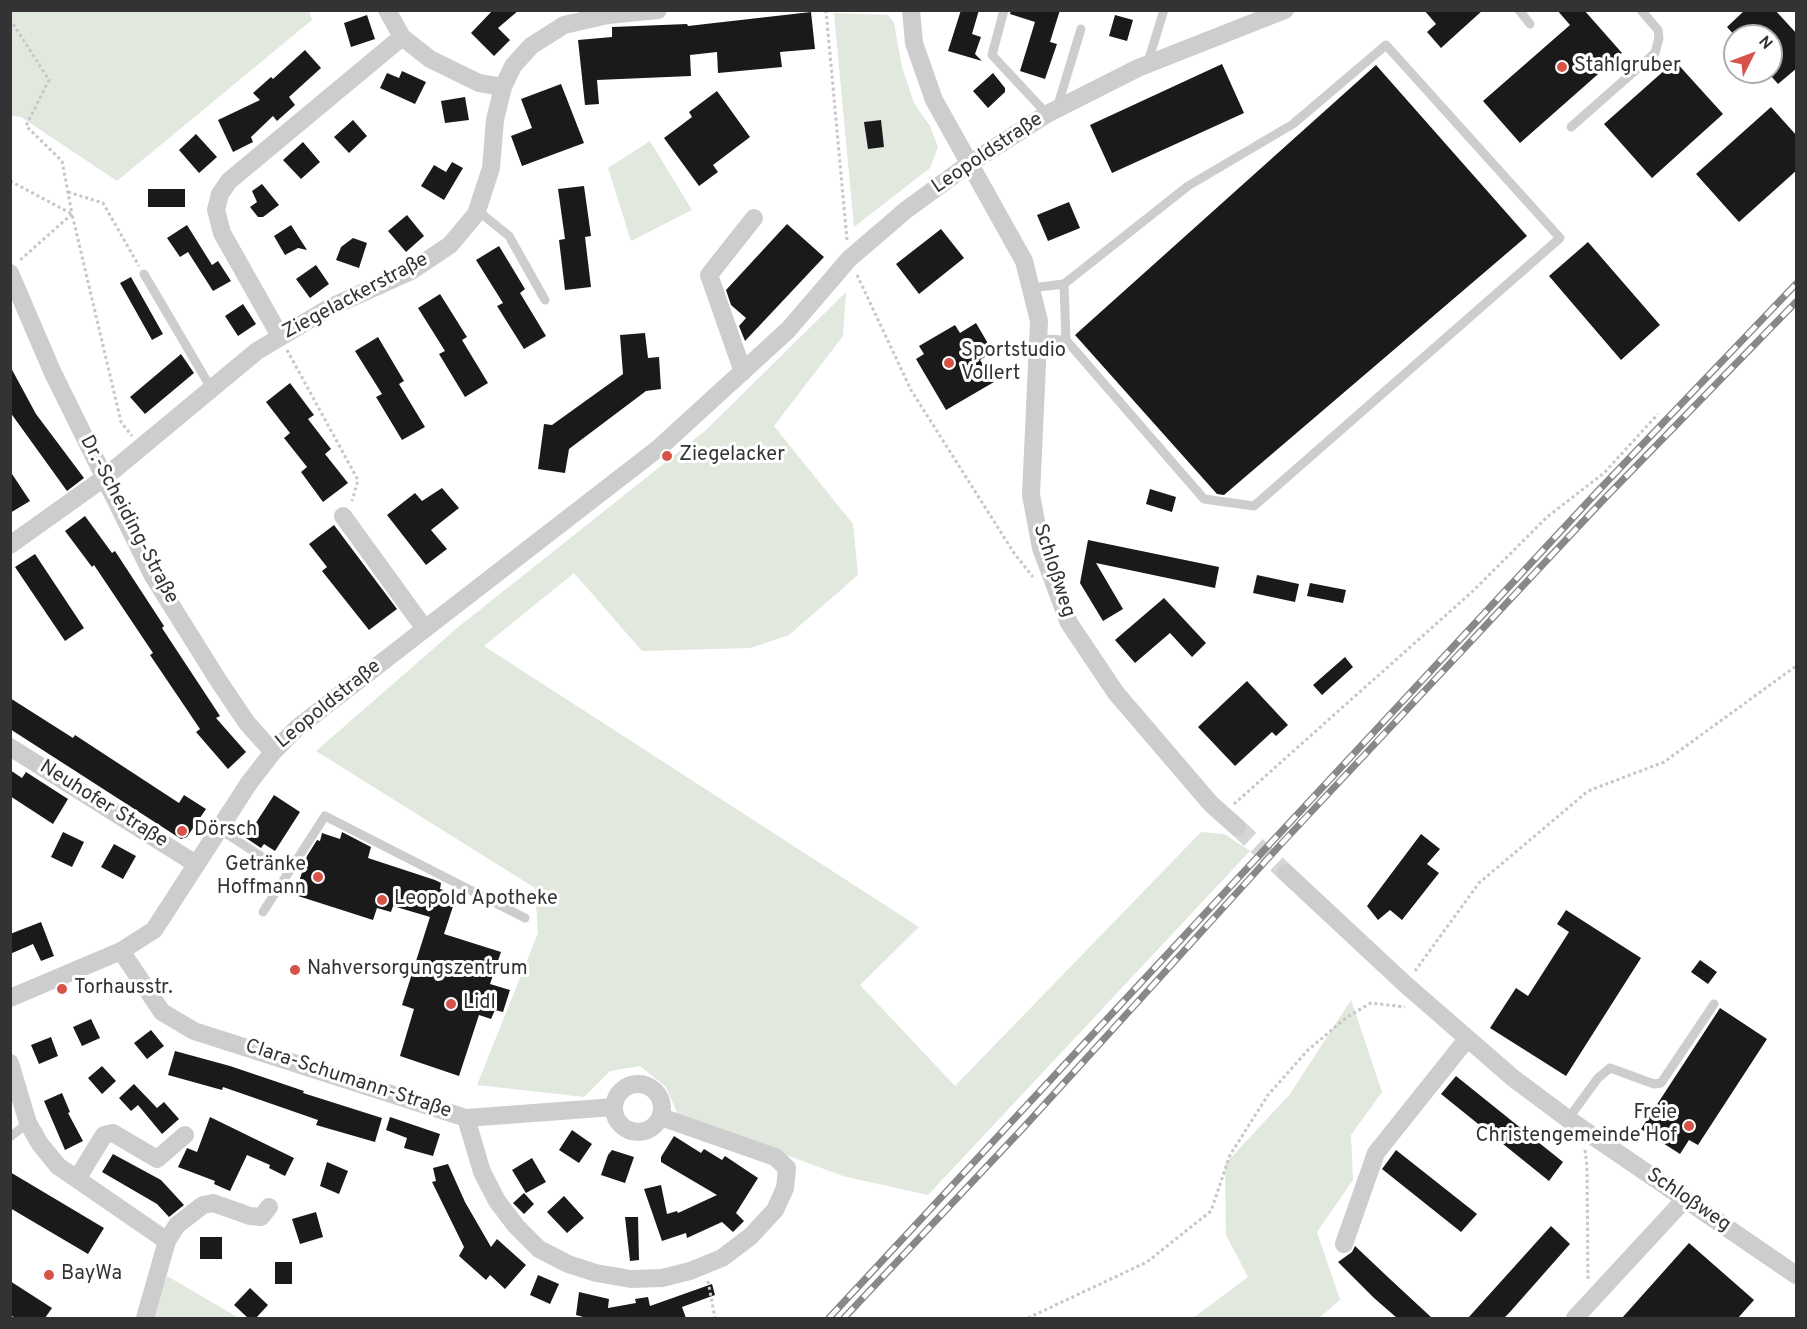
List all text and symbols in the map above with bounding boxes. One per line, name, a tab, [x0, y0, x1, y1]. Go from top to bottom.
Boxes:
north arrow	[1723, 24, 1783, 84]
text: N	[1754, 32, 1776, 54]
place label: Stahlgruber	[1574, 55, 1681, 79]
marker: Stahlgruber	[1555, 60, 1569, 74]
street label: Leopoldstraße	[928, 108, 1048, 200]
street label: Ziegelackerstraße	[279, 249, 433, 345]
place label: Sportstudio Vollert	[961, 340, 1066, 387]
marker: Sportstudio Vollert	[942, 356, 956, 370]
street label: Dr.-Scheiding-Straße	[73, 432, 183, 608]
place label: Ziegelacker	[679, 444, 785, 468]
marker: Ziegelacker	[660, 449, 674, 463]
street label: Schloßweg	[1027, 521, 1079, 621]
street label: Leopoldstraße	[272, 655, 386, 755]
street label: Neuhofer Straße	[34, 756, 172, 854]
place label: Dörsch	[194, 819, 257, 843]
marker: Dörsch	[175, 824, 189, 838]
place label: Getränke Hoffmann	[217, 854, 306, 901]
marker: Getränke Hoffmann	[311, 870, 325, 884]
place label: Leopold Apotheke	[394, 888, 558, 912]
marker: Leopold Apotheke	[375, 893, 389, 907]
place label: Nahversorgungszentrum	[307, 958, 528, 982]
marker: Nahversorgungszentrum	[288, 963, 302, 977]
place label: Torhausstr.	[74, 977, 173, 1001]
marker: Torhausstr.	[55, 982, 69, 996]
place label: Lidl	[463, 992, 496, 1016]
marker: Lidl	[444, 997, 458, 1011]
street label: Clara-Schumann-Straße	[242, 1035, 454, 1125]
place label: Freie Christengemeinde Hof	[1476, 1102, 1677, 1149]
marker: Freie Christengemeinde Hof	[1682, 1119, 1696, 1133]
street label: Schloßweg	[1641, 1164, 1735, 1238]
place label: BayWa	[61, 1263, 122, 1287]
marker: BayWa	[42, 1268, 56, 1282]

